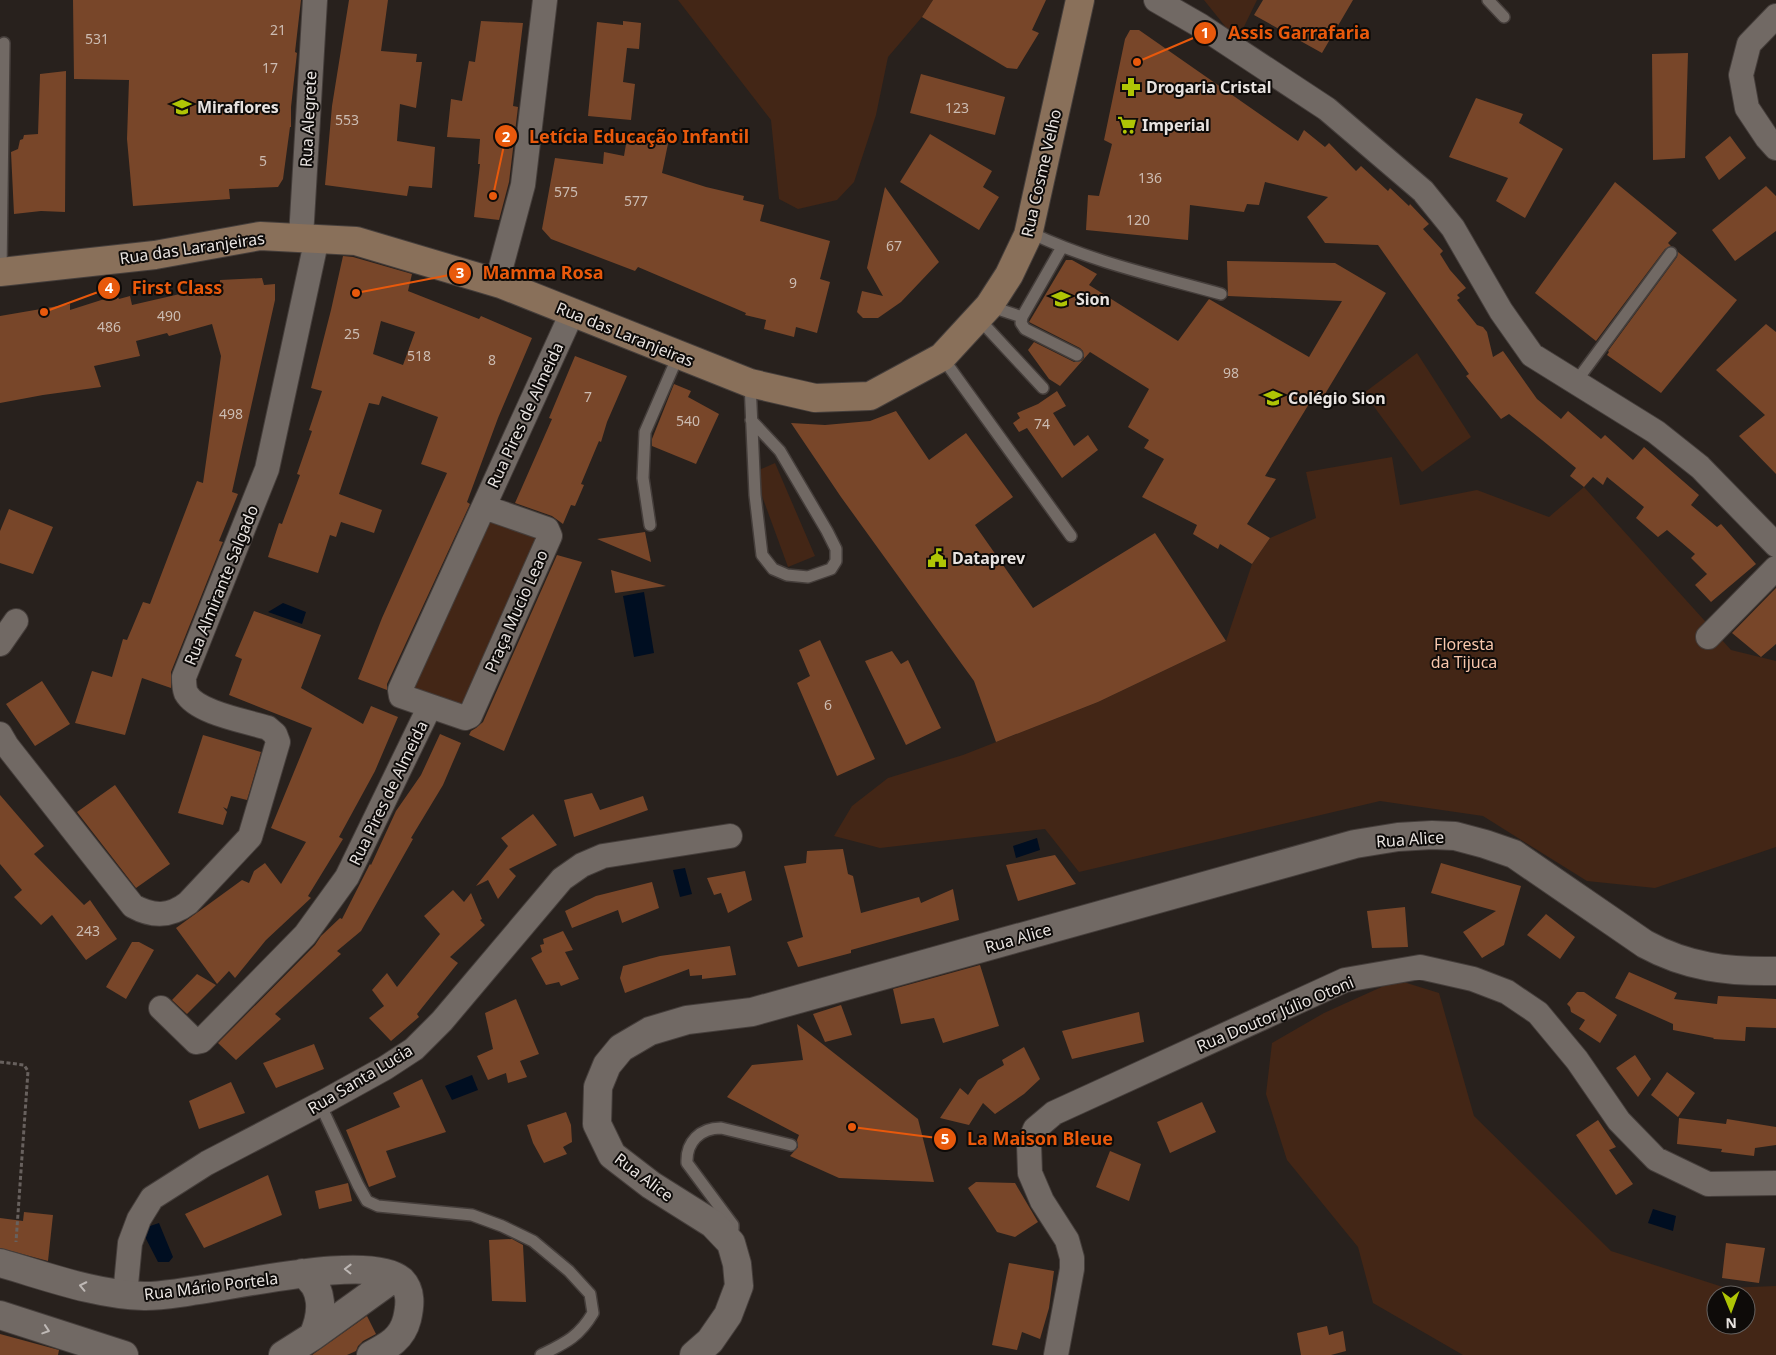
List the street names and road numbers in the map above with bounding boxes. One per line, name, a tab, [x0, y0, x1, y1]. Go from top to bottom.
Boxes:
street label: Rua Alegrete	[294, 70, 322, 168]
street label: Rua Cosme Velho	[1016, 107, 1066, 239]
street label: Rua das Laranjeiras	[118, 227, 266, 269]
street label: Rua das Laranjeiras	[553, 296, 697, 372]
street label: Rua Pires de Almeida	[482, 339, 568, 491]
street label: Rua Almirante Salgado	[179, 502, 263, 668]
street label: Praça Mucio Leao	[479, 546, 553, 676]
street label: Rua Pires de Almeida	[343, 717, 433, 869]
street label: Rua Alice	[1375, 826, 1445, 852]
street label: Rua Alice	[982, 918, 1054, 958]
street label: Rua Doutor Júlio Otoni	[1193, 971, 1357, 1057]
street label: Rua Santa Lucia	[304, 1039, 416, 1119]
street label: Rua Alice	[610, 1148, 678, 1206]
street label: Rua Mário Portela	[143, 1267, 279, 1305]

